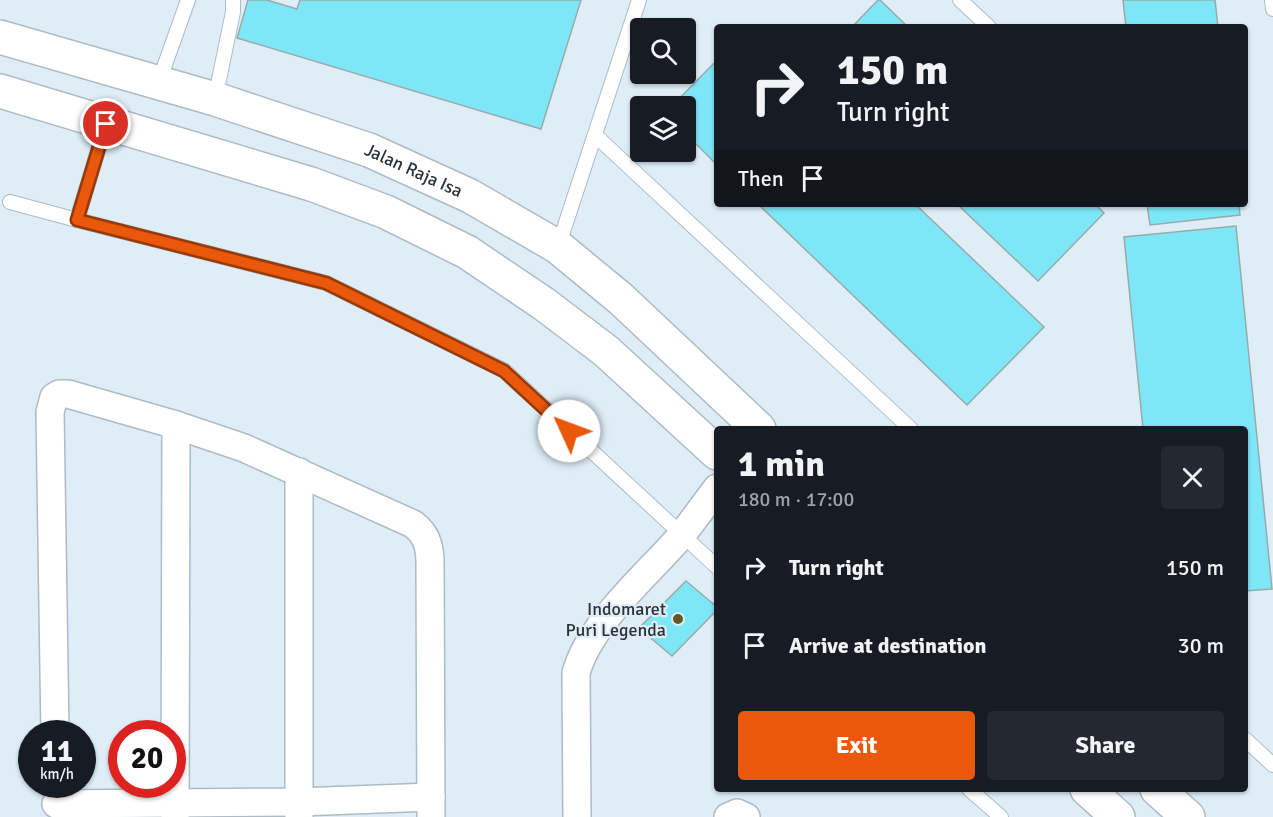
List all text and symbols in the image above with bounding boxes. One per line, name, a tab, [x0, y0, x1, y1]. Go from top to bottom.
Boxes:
map controls	[630, 18, 696, 162]
button: search	[630, 18, 696, 84]
text: 150 m	[837, 45, 948, 96]
icon: right	[738, 48, 816, 126]
button: layers	[630, 96, 696, 162]
text: Turn right	[837, 96, 950, 129]
pin	[80, 98, 131, 149]
icon: arrive	[89, 107, 122, 140]
street label: Jalan Raja Isa	[361, 138, 466, 202]
icon: arrive	[796, 162, 829, 195]
text: Then	[738, 165, 784, 192]
position arrow	[537, 399, 601, 463]
text: 1 min	[738, 442, 825, 487]
button: close	[1161, 446, 1224, 509]
text: 180 m · 17:00	[738, 487, 854, 512]
icon: right	[738, 551, 771, 584]
text: Turn right	[789, 554, 884, 581]
text: 150 m	[1166, 554, 1224, 581]
place label: Indomaret Puri Legenda	[565, 598, 666, 641]
marker: Indomaret Puri Legenda	[671, 612, 685, 626]
icon: arrive	[738, 629, 771, 662]
text: Arrive at destination	[789, 632, 986, 659]
text: 30 m	[1178, 632, 1224, 659]
button: Exit	[738, 711, 975, 780]
button: Share	[987, 711, 1224, 780]
speed limit sign: 20	[108, 720, 186, 798]
text: 11	[41, 733, 73, 770]
text: km/h	[40, 765, 74, 783]

